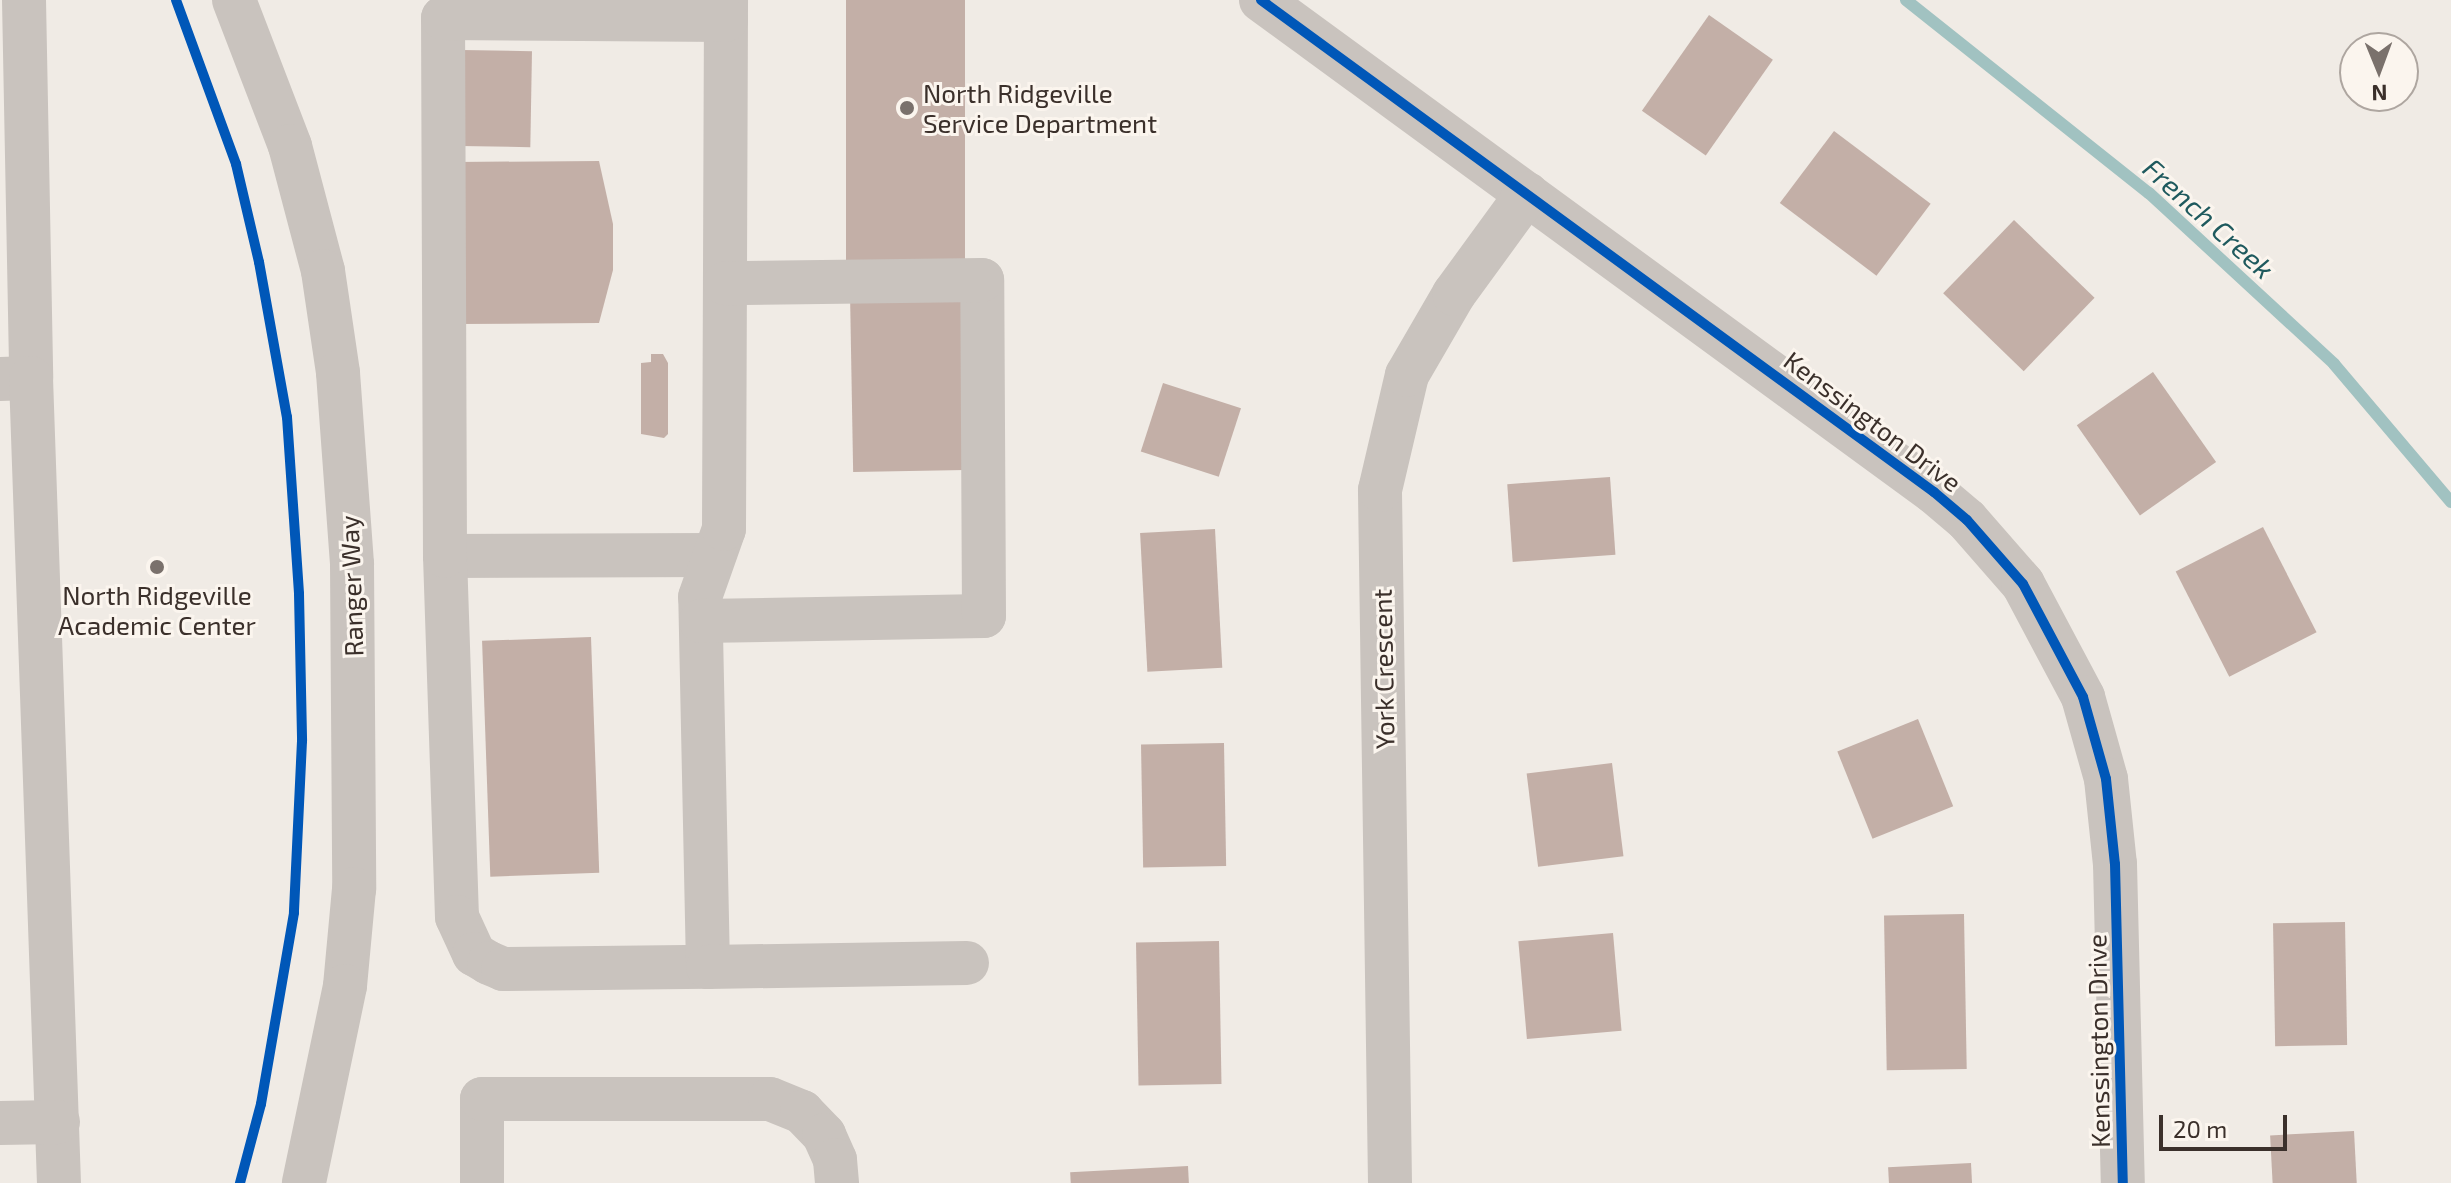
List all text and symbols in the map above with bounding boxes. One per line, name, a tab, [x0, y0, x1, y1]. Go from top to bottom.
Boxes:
north arrow	[2339, 32, 2419, 112]
place label: North Ridgeville Service Department	[923, 77, 1157, 138]
text: N	[2371, 81, 2388, 107]
marker: North Ridgeville Service Department	[898, 99, 916, 117]
water label: French Creek	[2137, 151, 2281, 285]
street label: Kenssington Drive	[1778, 344, 1968, 498]
street label: Ranger Way	[333, 514, 369, 658]
marker: North Ridgeville Academic Center	[148, 558, 166, 576]
place label: North Ridgeville Academic Center	[58, 579, 256, 640]
street label: York Crescent	[1366, 588, 1400, 750]
street label: Kenssington Drive	[2081, 934, 2115, 1148]
scale bar	[2163, 1099, 2291, 1149]
text: 20 m	[2173, 1114, 2227, 1143]

